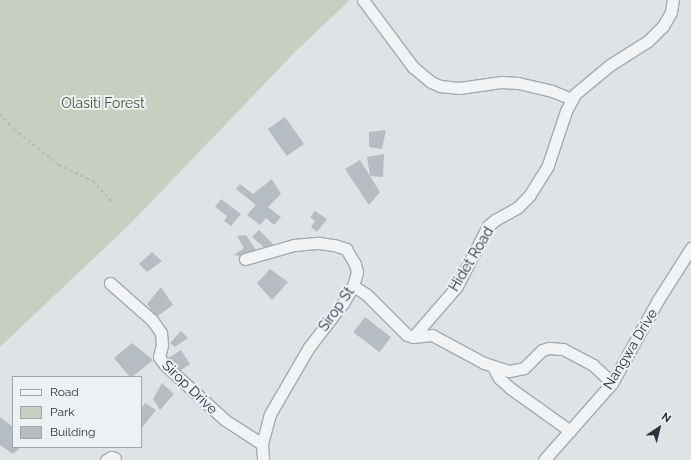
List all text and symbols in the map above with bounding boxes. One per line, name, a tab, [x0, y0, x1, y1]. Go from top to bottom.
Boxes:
park label: Olasiti Forest	[61, 95, 145, 111]
street label: Hidet Road	[445, 224, 497, 294]
street label: Sirop St	[315, 284, 357, 334]
street label: Nangwa Drive	[599, 306, 661, 392]
street label: Sirop Drive	[159, 357, 221, 417]
legend	[12, 376, 142, 448]
text: Road	[50, 385, 79, 399]
text: Park	[50, 405, 75, 419]
north arrow	[639, 408, 679, 448]
text: N	[659, 410, 673, 425]
text: Building	[50, 425, 96, 439]

